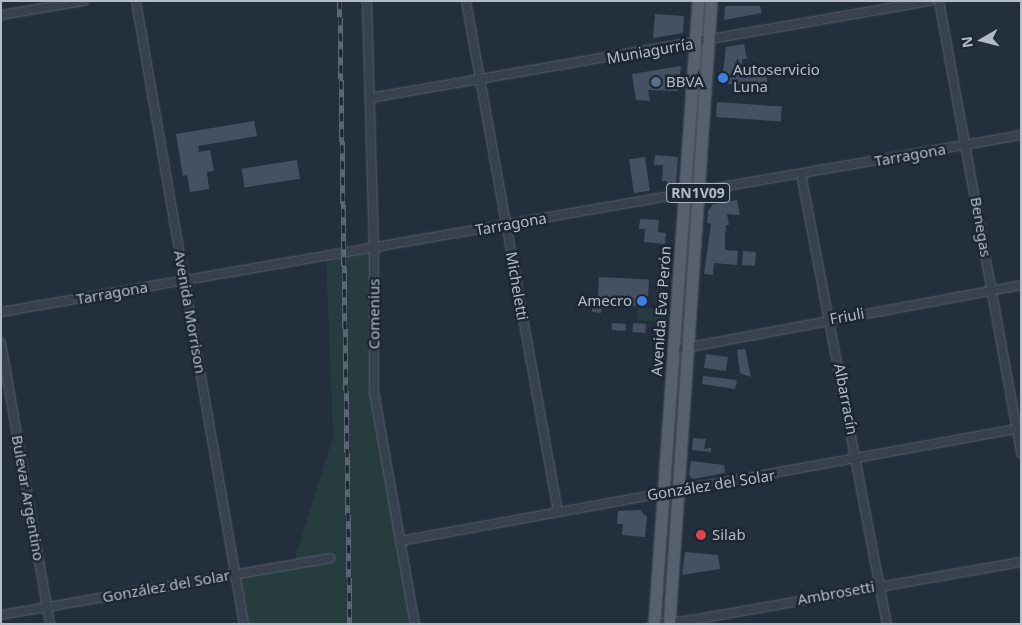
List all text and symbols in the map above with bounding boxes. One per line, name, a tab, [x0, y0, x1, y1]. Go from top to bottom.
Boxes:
north arrow	[957, 15, 1007, 65]
street label: Muniagurría	[605, 35, 695, 67]
text: N	[956, 35, 977, 49]
place label: Autoservicio Luna	[733, 60, 820, 95]
marker: Autoservicio Luna	[717, 72, 729, 84]
place label: BBVA	[666, 73, 703, 91]
marker: BBVA	[650, 76, 662, 88]
street label: Tarragona	[873, 140, 947, 170]
road number: RN1V09	[666, 182, 730, 204]
street label: Benegas	[967, 196, 995, 258]
street label: Tarragona	[474, 209, 548, 239]
street label: Avenida Eva Perón	[647, 245, 675, 377]
street label: Avenida Morrison	[170, 249, 210, 375]
street label: Micheletti	[502, 250, 532, 322]
street label: Tarragona	[75, 278, 149, 308]
street label: Comenius	[365, 279, 383, 349]
place label: Amecro	[578, 292, 632, 310]
marker: Amecro	[636, 295, 648, 307]
street label: Friuli	[828, 304, 866, 328]
street label: Albarracín	[830, 362, 862, 436]
street label: Bulevar Argentino	[8, 434, 48, 562]
street label: González del Solar	[646, 466, 776, 504]
place label: Silab	[712, 526, 746, 544]
marker: Silab	[694, 528, 708, 542]
street label: González del Solar	[101, 566, 231, 606]
street label: Ambrosetti	[796, 577, 876, 609]

